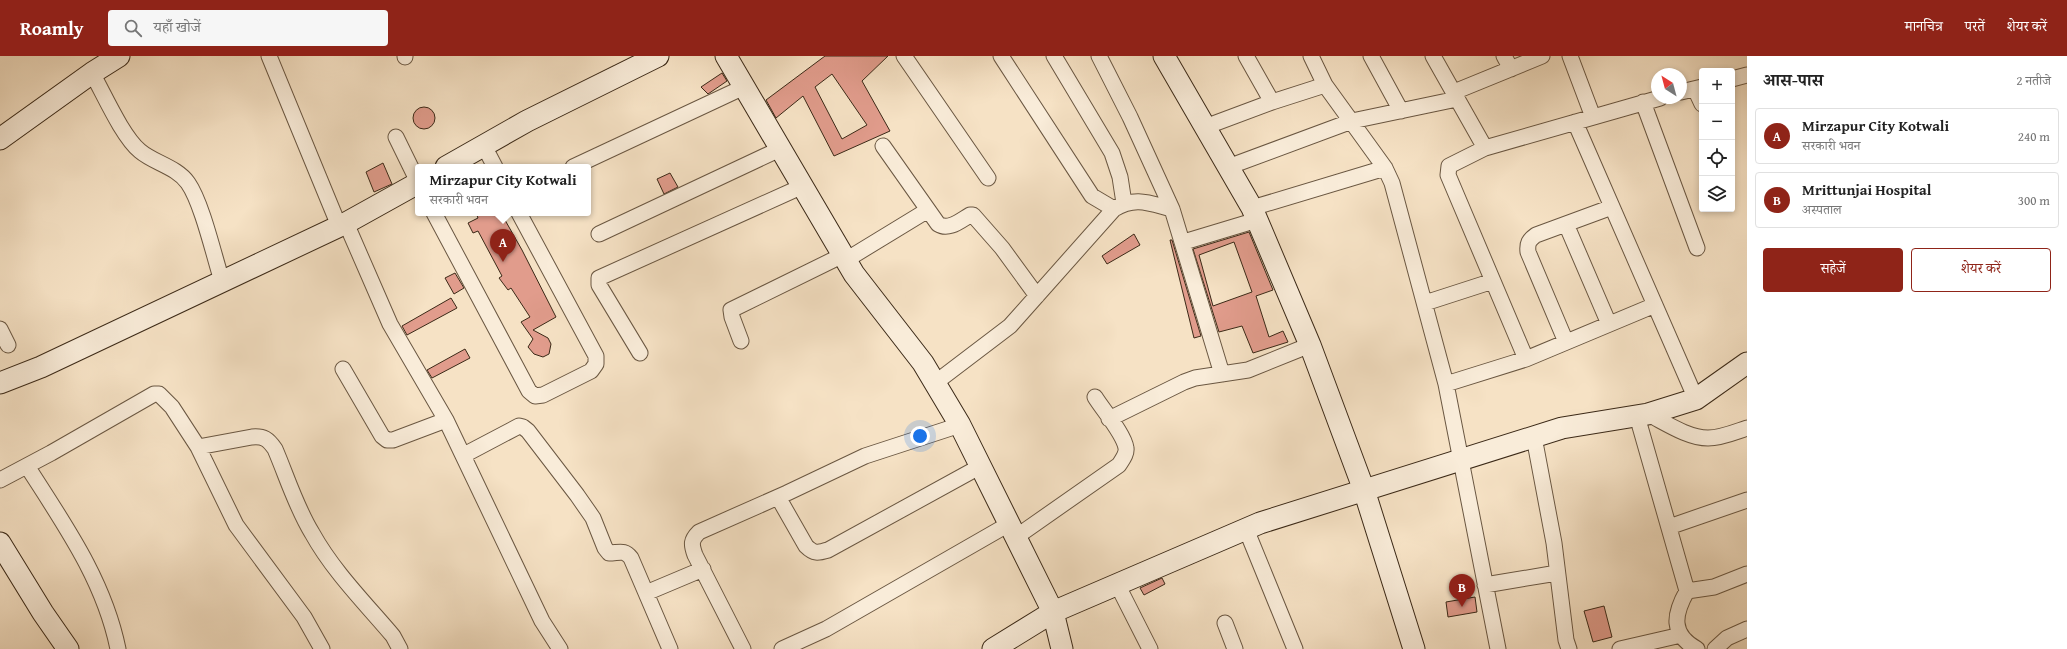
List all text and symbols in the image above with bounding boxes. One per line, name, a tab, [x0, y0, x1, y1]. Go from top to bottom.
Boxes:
search box	[108, 10, 388, 46]
text: Roamly	[20, 14, 84, 42]
text: यहाँ खोजें	[154, 16, 201, 37]
text: मानचित्र	[1905, 16, 1943, 36]
text: परतें	[1965, 16, 1985, 36]
text: शेयर करें	[2007, 16, 2047, 36]
icon: search	[122, 17, 144, 39]
text: आस-पास	[1763, 67, 1823, 92]
north arrow	[1651, 68, 1687, 104]
map controls	[1699, 68, 1735, 212]
button: +	[1699, 68, 1735, 104]
text: 2 नतीजे	[2016, 71, 2051, 90]
button: −	[1699, 104, 1735, 140]
text: Mirzapur City Kotwali	[1802, 115, 1949, 136]
text: A	[1773, 127, 1781, 146]
text: 240 m	[2018, 127, 2050, 146]
text: सरकारी भवन	[1802, 136, 1860, 155]
button: locate	[1699, 140, 1735, 176]
popup	[415, 164, 591, 216]
text: Mirzapur City Kotwali	[429, 169, 577, 190]
button: layers	[1699, 176, 1735, 212]
text: Mrittunjai Hospital	[1802, 179, 1931, 200]
text: सरकारी भवन	[429, 190, 488, 209]
text: B	[1773, 191, 1781, 210]
text: 300 m	[2018, 191, 2050, 210]
text: अस्पताल	[1802, 200, 1842, 219]
pin: A	[490, 229, 516, 262]
button: सहेजें	[1763, 248, 1903, 292]
button: शेयर करें	[1911, 248, 2051, 292]
your location	[910, 426, 930, 446]
pin: B	[1449, 574, 1475, 607]

